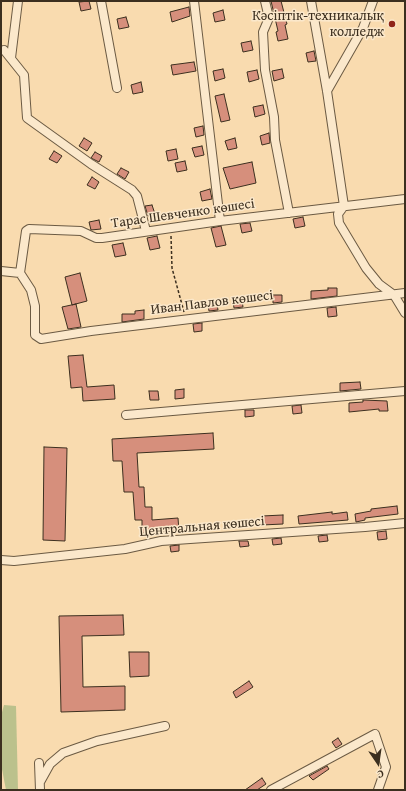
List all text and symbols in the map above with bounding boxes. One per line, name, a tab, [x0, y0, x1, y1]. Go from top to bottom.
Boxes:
place label: Кәсіптік-техникалық колледж	[252, 8, 384, 40]
marker: Кәсіптік-техникалық колледж	[387, 19, 397, 29]
street label: Тарас Шевченко көшесі	[110, 196, 256, 232]
street label: Иван Павлов көшесі	[150, 287, 274, 319]
street label: Центральная көшесі	[139, 513, 265, 541]
north arrow	[358, 743, 398, 783]
text: С	[376, 766, 386, 783]

